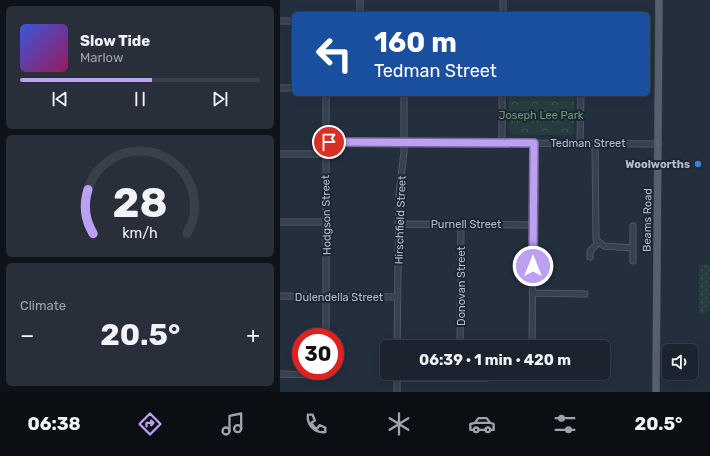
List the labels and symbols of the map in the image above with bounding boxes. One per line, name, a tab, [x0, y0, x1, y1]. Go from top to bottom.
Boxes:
park label: Joseph Lee Park	[499, 109, 584, 122]
pin	[312, 125, 346, 159]
street label: Tedman Street	[550, 137, 626, 150]
place label: Woolworths	[625, 158, 690, 171]
marker: Woolworths	[693, 159, 703, 169]
street label: Hodgson Street	[319, 174, 334, 255]
street label: Hirschfield Street	[392, 175, 409, 265]
street label: Beams Road	[640, 188, 655, 252]
street label: Purnell Street	[431, 218, 502, 231]
street label: Donovan Street	[455, 245, 468, 326]
position arrow	[512, 245, 554, 287]
street label: Dulendella Street	[295, 291, 384, 304]
speed limit sign: 30	[292, 328, 344, 380]

